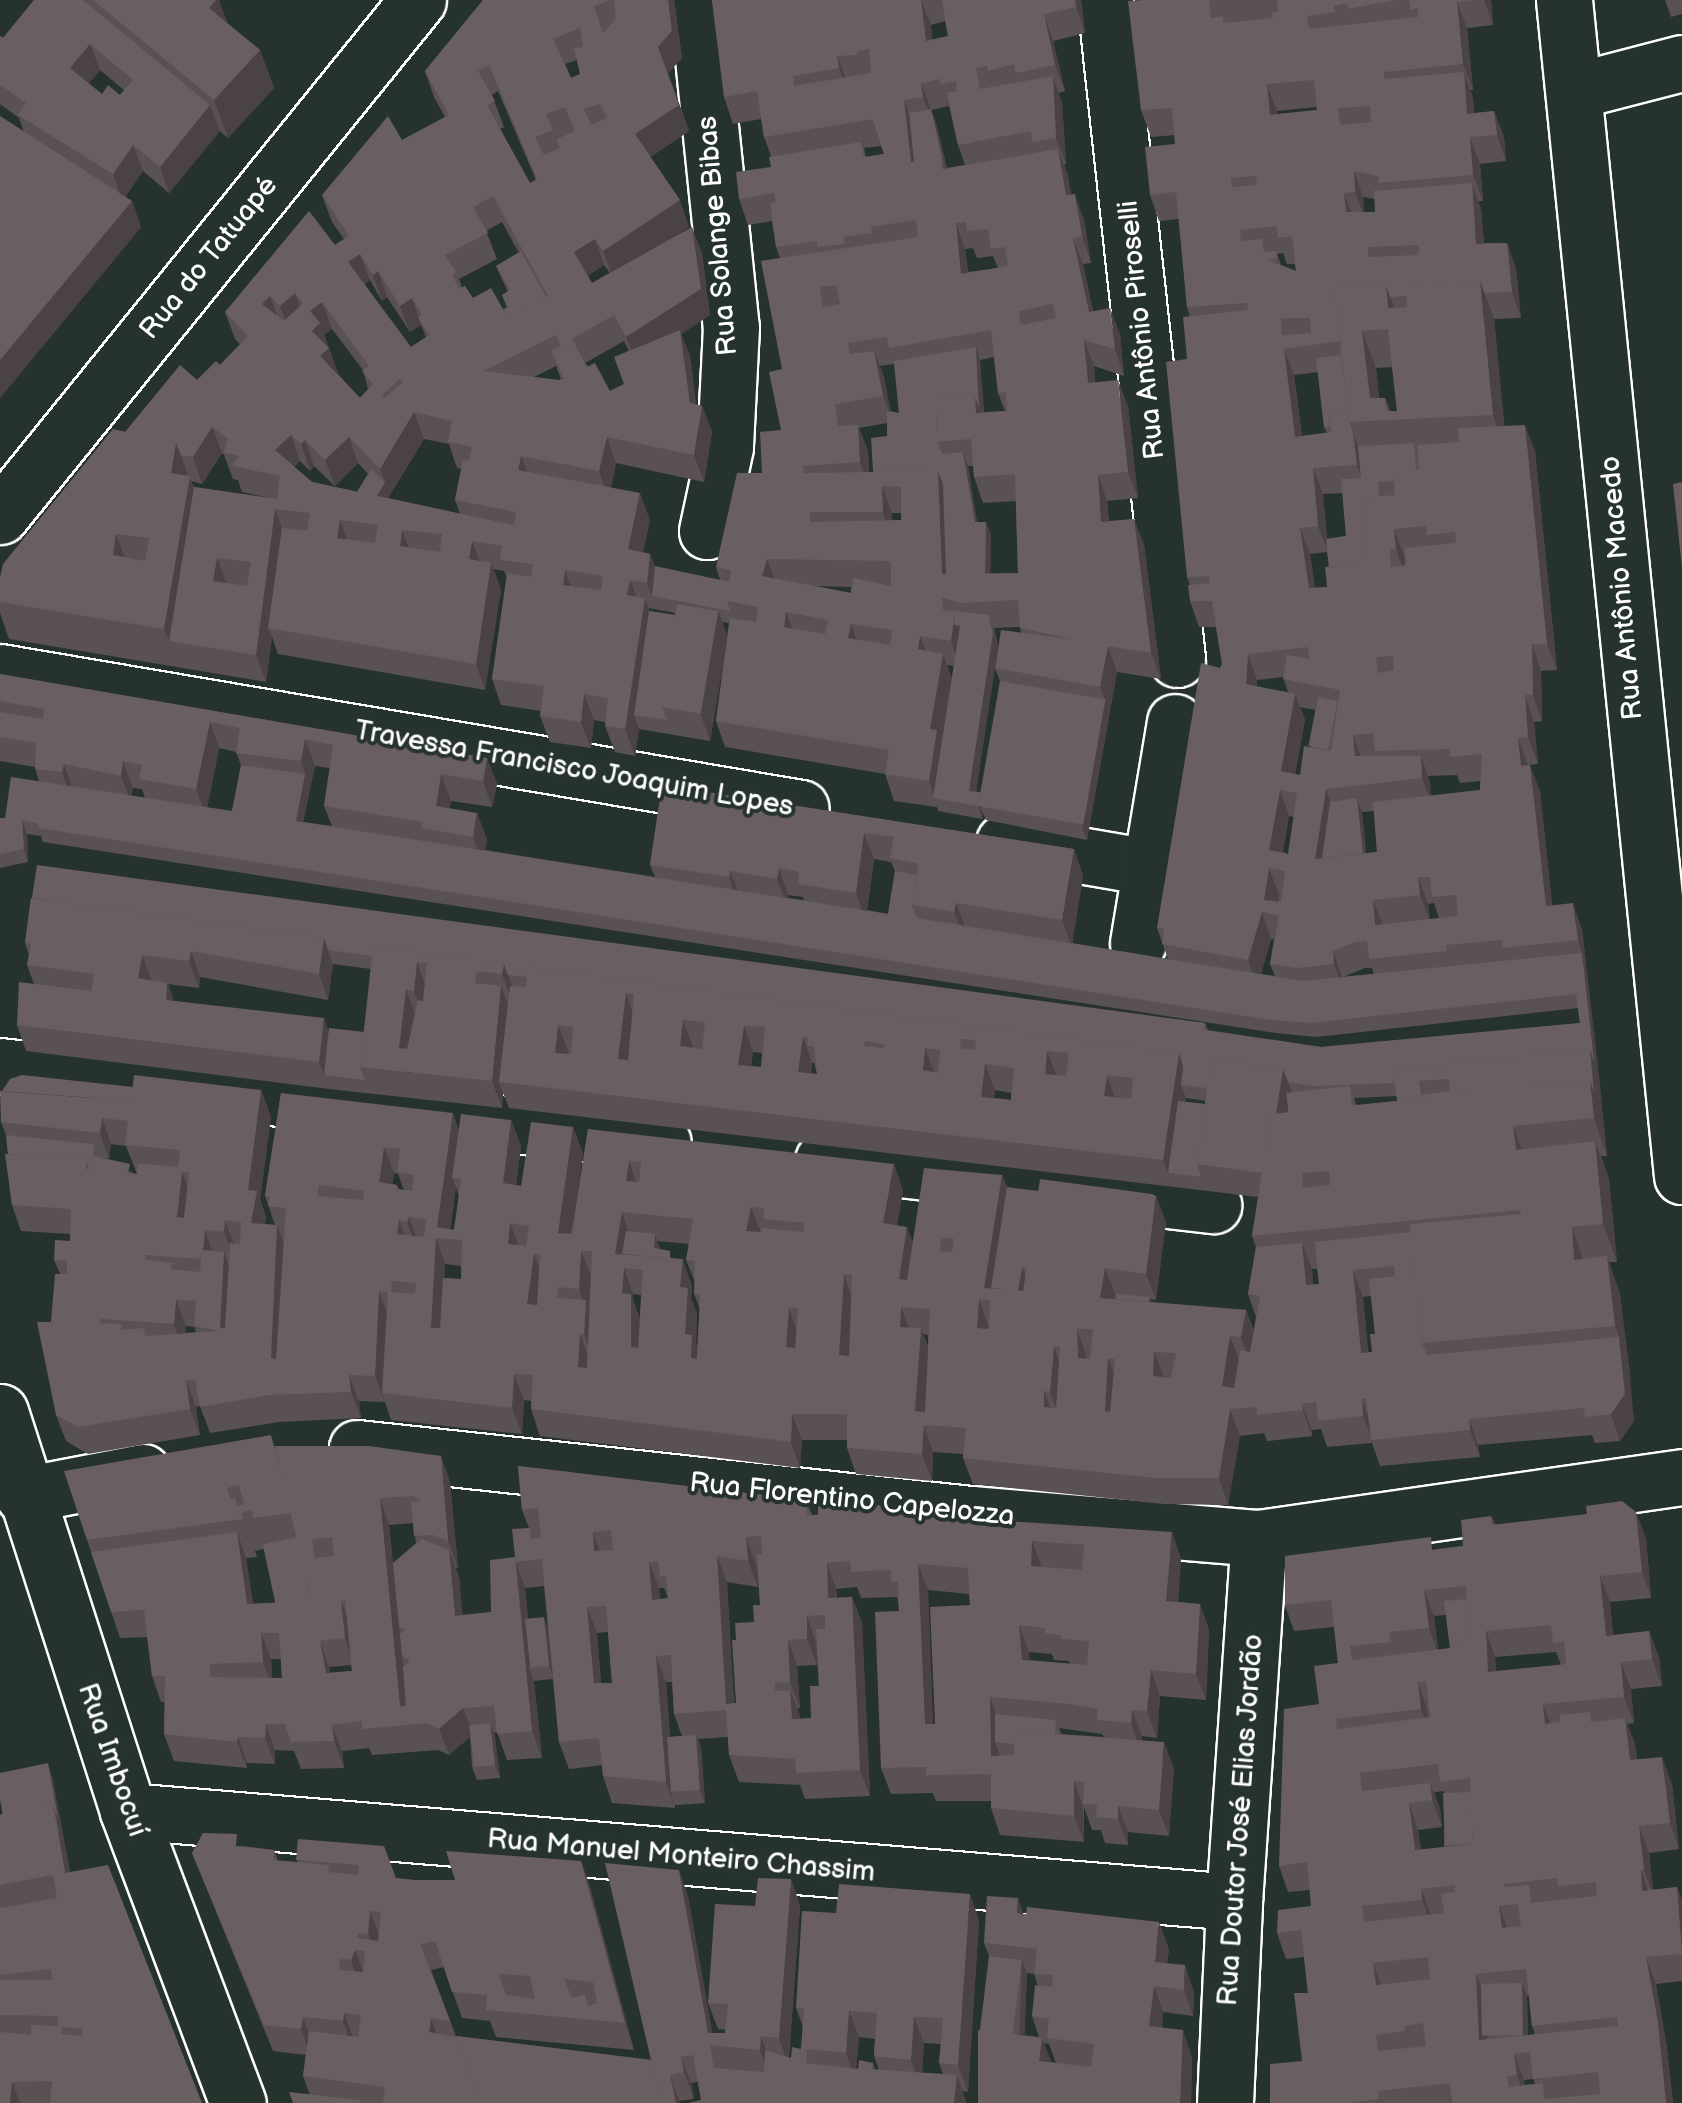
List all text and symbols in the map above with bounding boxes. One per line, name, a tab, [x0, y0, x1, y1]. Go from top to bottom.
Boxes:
street label: Rua Solange Bibas	[691, 114, 745, 358]
street label: Rua do Tatuapé	[133, 169, 285, 347]
street label: Rua Antônio Piroselli	[1112, 199, 1172, 461]
street label: Rua Antônio Macedo	[1594, 455, 1650, 721]
street label: Travessa Francisco Joaquim Lopes	[351, 714, 797, 824]
street label: Rua Florentino Capelozza	[688, 1466, 1016, 1534]
street label: Rua Doutor José Elias Jordão	[1211, 1631, 1271, 2009]
street label: Rua Imbocuí	[70, 1679, 154, 1841]
street label: Rua Manuel Monteiro Chassim	[486, 1822, 876, 1890]

